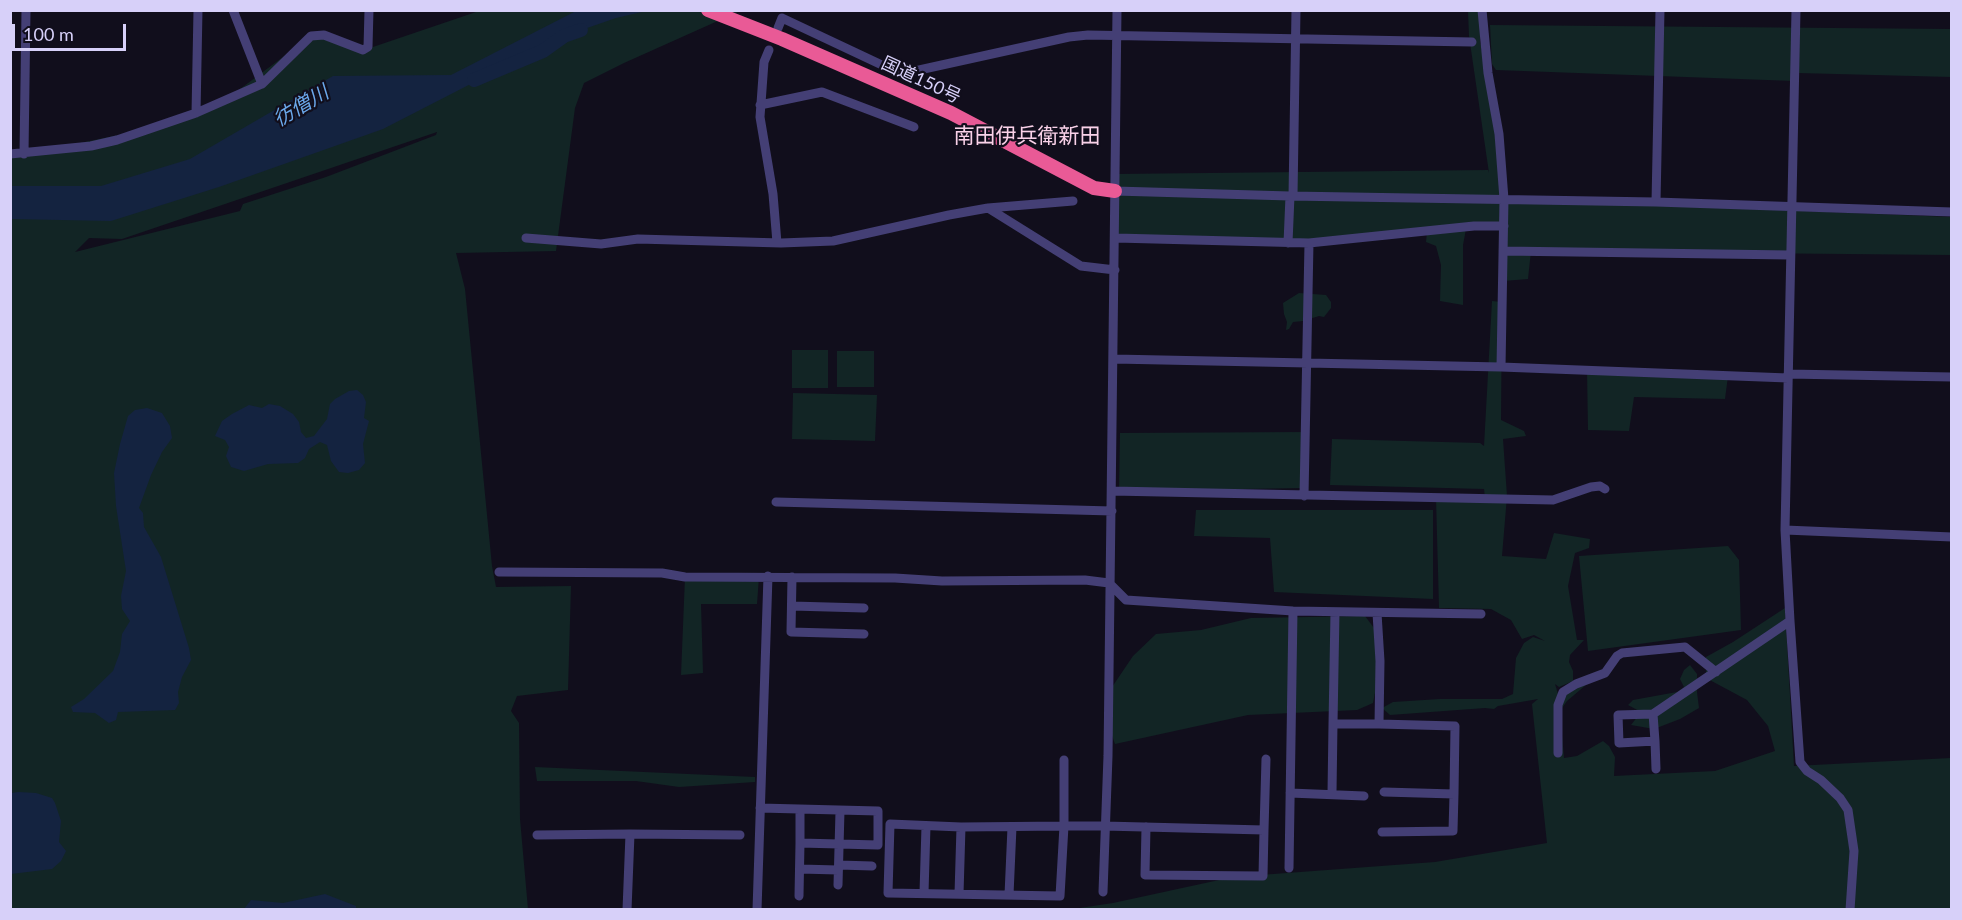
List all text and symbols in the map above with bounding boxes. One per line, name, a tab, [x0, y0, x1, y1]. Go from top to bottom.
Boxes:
scale bar	[15, 12, 129, 50]
text: 100 m	[23, 23, 74, 45]
street label: 国道150号	[878, 52, 964, 108]
water label: 彷僧川	[269, 80, 333, 132]
district label: 南田伊兵衛新田	[954, 123, 1100, 149]

